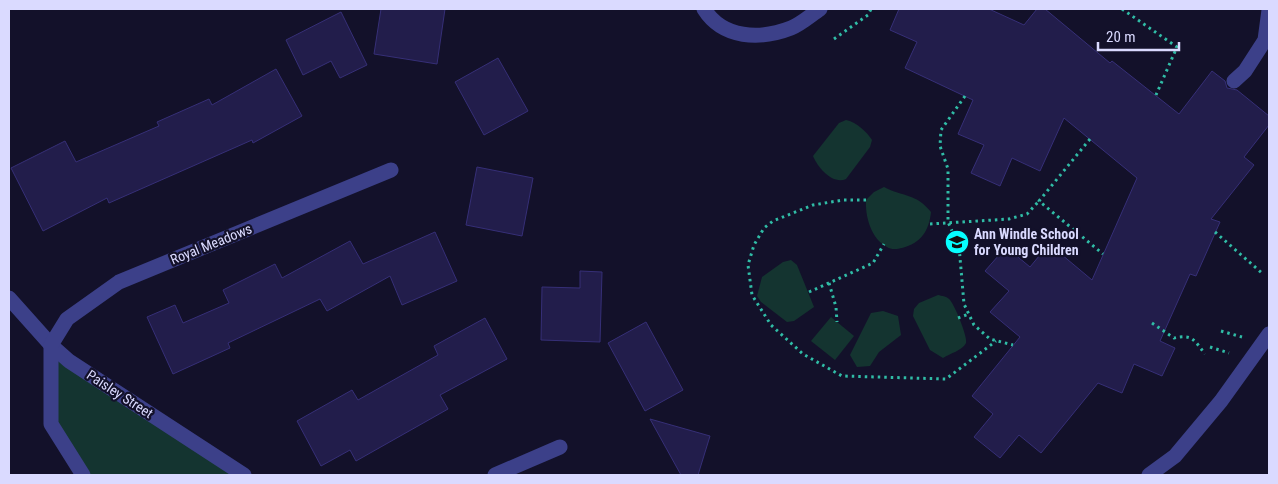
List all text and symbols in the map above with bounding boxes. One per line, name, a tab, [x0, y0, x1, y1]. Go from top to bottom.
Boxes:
scale bar	[1098, 20, 1179, 52]
text: 20 m	[1106, 28, 1136, 46]
street label: Royal Meadows	[168, 220, 254, 268]
place label: Ann Windle School for Young Children	[974, 226, 1079, 258]
school or university icon: Ann Windle School for Young Children	[944, 229, 970, 255]
street label: Paisley Street	[84, 367, 156, 421]

